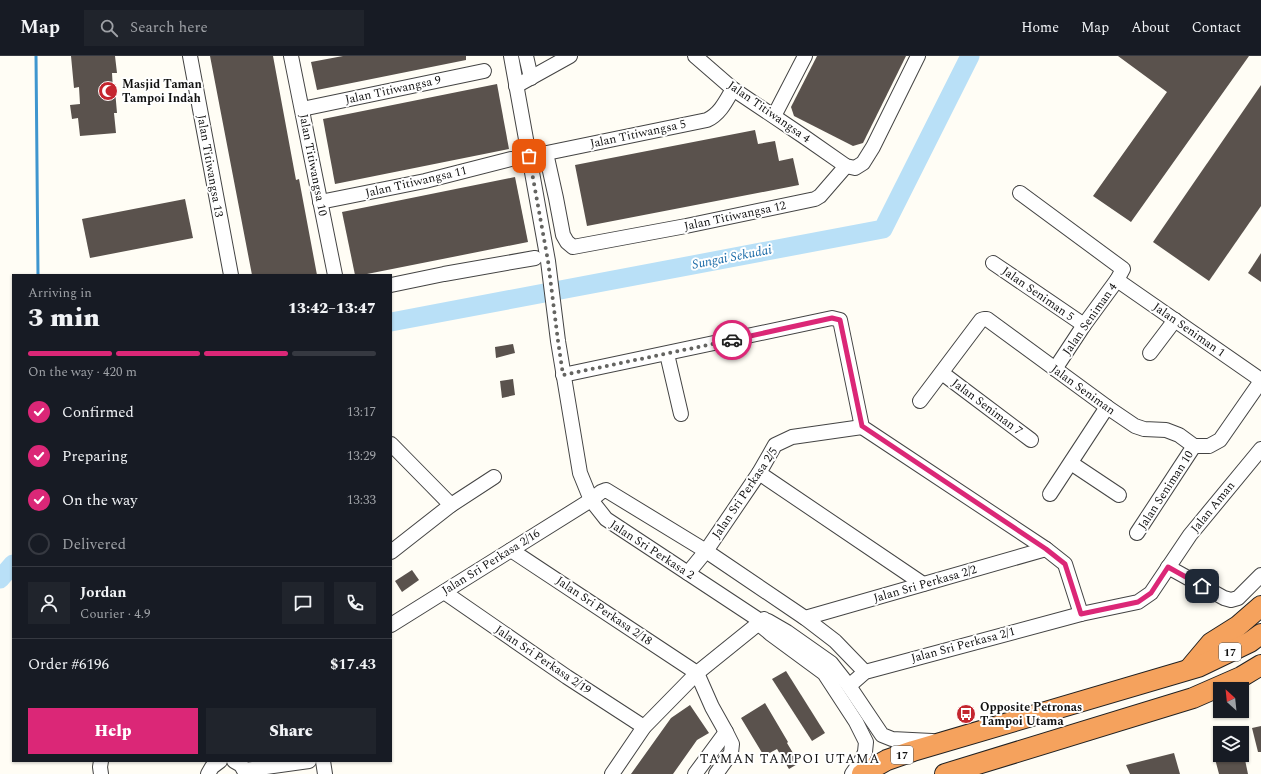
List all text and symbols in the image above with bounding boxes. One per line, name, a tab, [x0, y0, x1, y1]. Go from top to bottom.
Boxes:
search box	[84, 10, 364, 46]
text: Map	[20, 13, 60, 42]
text: Search here	[130, 16, 208, 39]
icon: search	[98, 17, 120, 39]
text: Home	[1021, 17, 1059, 38]
text: Map	[1081, 17, 1109, 38]
text: About	[1131, 17, 1170, 38]
text: Contact	[1192, 17, 1241, 38]
street label: Jalan Titiwangsa 9	[343, 71, 443, 109]
place label: Masjid Taman Tampoi Indah	[122, 75, 203, 108]
street label: Jalan Titiwangsa 4	[724, 76, 814, 148]
mosque icon: Masjid Taman Tampoi Indah	[97, 80, 119, 102]
street label: Jalan Titiwangsa 10	[294, 112, 332, 218]
street label: Jalan Titiwangsa 13	[192, 113, 228, 219]
street label: Jalan Titiwangsa 5	[588, 115, 688, 153]
pin	[512, 139, 546, 173]
icon: bag	[518, 145, 540, 167]
street label: Jalan Titiwangsa 11	[363, 161, 469, 203]
street label: Jalan Titiwangsa 12	[682, 196, 788, 236]
water label: Sungai Sekudai	[690, 239, 774, 275]
street label: Jalan Seniman 5	[998, 262, 1078, 326]
street label: Jalan Seniman 4	[1058, 279, 1122, 359]
text: Arriving in	[28, 283, 92, 303]
text: 13:42–13:47	[288, 297, 376, 320]
text: 3 min	[28, 298, 100, 338]
street label: Jalan Seniman 1	[1149, 298, 1229, 362]
courier	[712, 320, 752, 360]
icon: car	[721, 329, 743, 351]
street label: Jalan Seniman	[1047, 360, 1119, 420]
text: On the way · 420 m	[28, 362, 137, 382]
street label: Jalan Seniman 7	[947, 374, 1027, 440]
icon: check	[28, 401, 50, 423]
text: Confirmed	[62, 401, 134, 424]
text: 13:17	[347, 402, 376, 422]
street label: Jalan Sri Perkasa 2/5	[707, 443, 783, 543]
icon: check	[28, 445, 50, 467]
text: Preparing	[62, 445, 128, 468]
text: 13:29	[347, 446, 376, 466]
street label: Jalan Seniman 10	[1133, 447, 1199, 533]
street label: Jalan Aman	[1186, 477, 1240, 537]
icon: check	[28, 489, 50, 511]
text: On the way	[62, 489, 137, 512]
text: 13:33	[347, 490, 376, 510]
street label: Jalan Sri Perkasa 2	[606, 515, 698, 585]
street label: Jalan Sri Perkasa 2/16	[438, 524, 544, 600]
text: Delivered	[62, 533, 126, 556]
street label: Jalan Sri Perkasa 2/2	[871, 560, 979, 608]
pin	[1185, 569, 1219, 603]
street label: Jalan Sri Perkasa 2/18	[552, 572, 656, 650]
icon: home	[1191, 575, 1213, 597]
text: Jordan	[80, 581, 127, 604]
button: person	[28, 582, 70, 624]
button: chat	[282, 582, 324, 624]
button: phone	[334, 582, 376, 624]
text: Courier · 4.9	[80, 604, 150, 624]
street label: Jalan Sri Perkasa 2/19	[491, 621, 595, 699]
street label: Jalan Sri Perkasa 2/1	[909, 622, 1017, 668]
road number: 17	[1219, 643, 1241, 661]
text: Order #6196	[28, 653, 109, 676]
text: $17.43	[330, 653, 376, 676]
north arrow	[1213, 682, 1249, 718]
map controls	[1213, 682, 1249, 762]
place label: Opposite Petronas Tampoi Utama	[980, 698, 1082, 731]
bus stop icon: Opposite Petronas Tampoi Utama	[955, 703, 977, 725]
button: Help	[28, 708, 198, 754]
button: Share	[206, 708, 376, 754]
button: layers	[1213, 726, 1249, 762]
road number: 17	[891, 746, 913, 764]
district label: TAMAN TAMPOI UTAMA	[700, 749, 880, 769]

